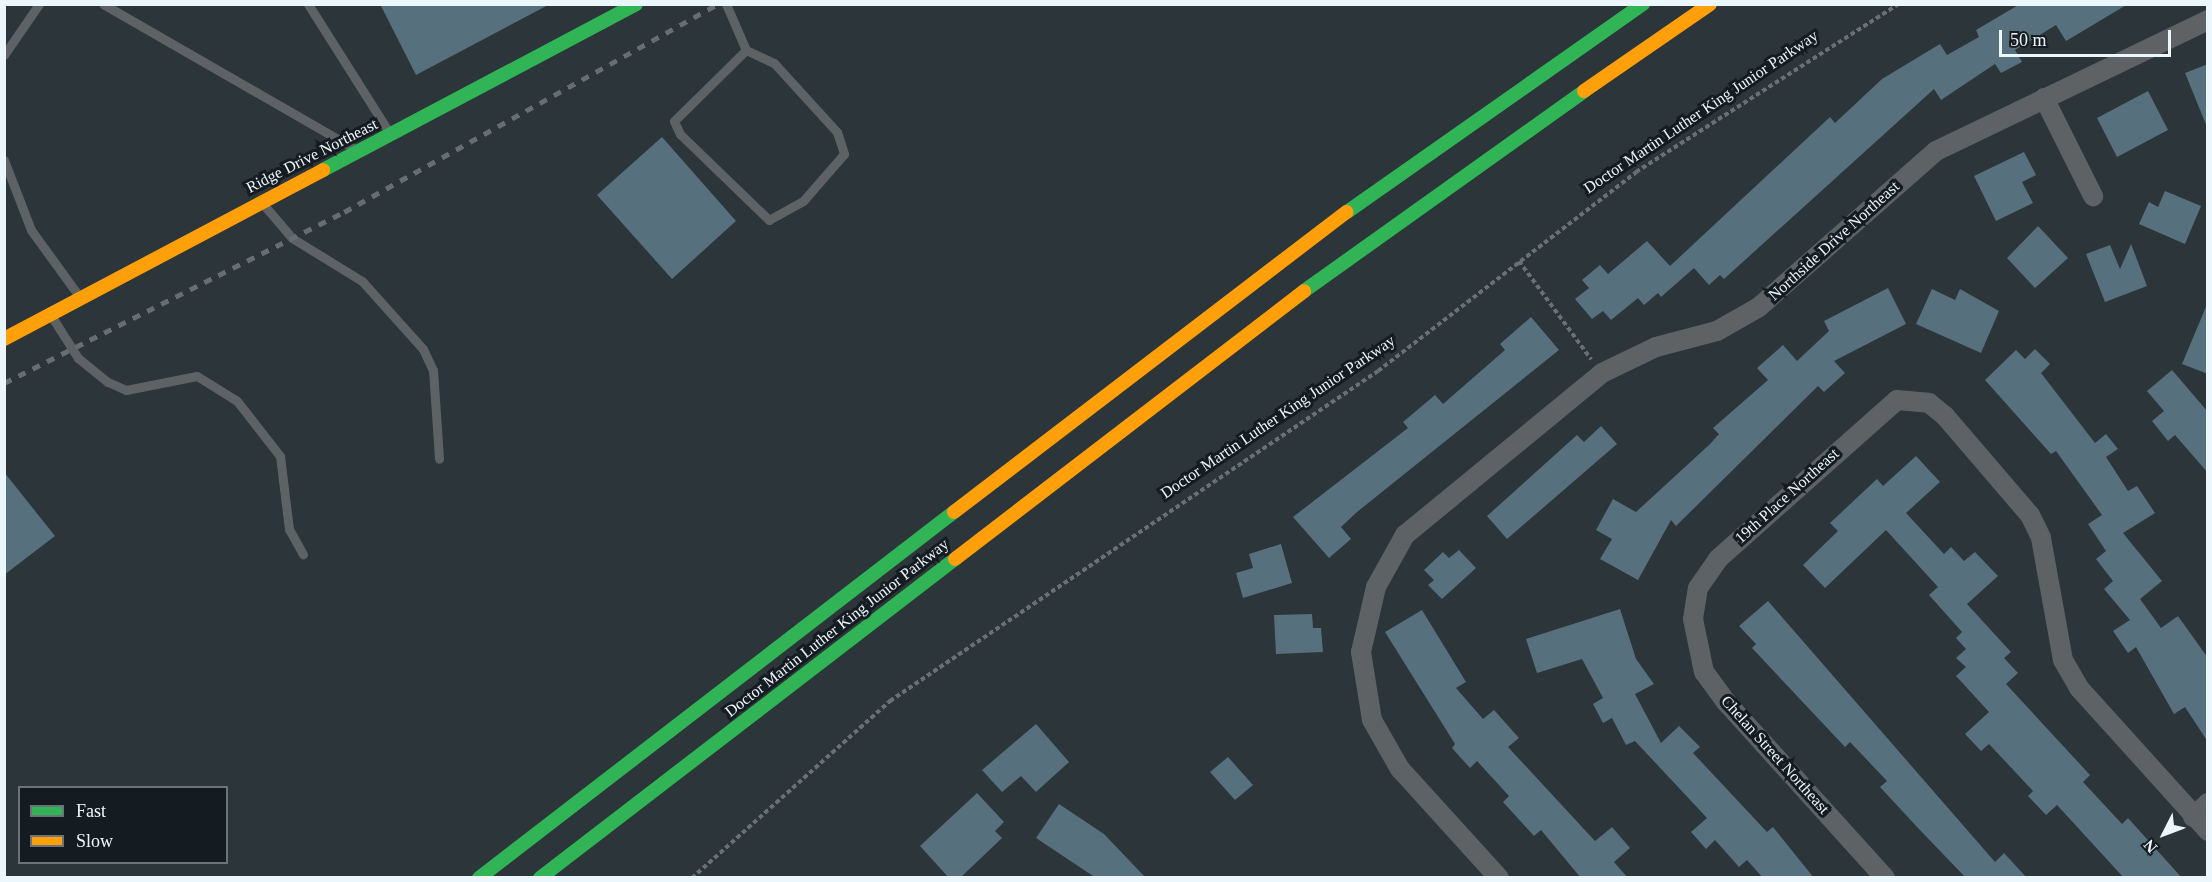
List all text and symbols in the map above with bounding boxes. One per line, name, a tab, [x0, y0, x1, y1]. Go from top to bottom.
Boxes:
scale bar	[2002, 18, 2174, 56]
street label: Doctor Martin Luther King Junior Parkway	[1580, 26, 1822, 198]
text: 50 m	[2010, 30, 2047, 50]
street label: Ridge Drive Northeast	[243, 115, 381, 197]
street label: Northside Drive Northeast	[1765, 177, 1903, 305]
street label: Doctor Martin Luther King Junior Parkway	[1157, 331, 1399, 503]
street label: 19th Place Northeast	[1731, 444, 1843, 548]
street label: Doctor Martin Luther King Junior Parkway	[721, 535, 953, 721]
street label: Chelan Street Northeast	[1717, 692, 1833, 818]
legend	[18, 786, 228, 864]
text: Fast	[76, 801, 106, 821]
north arrow	[2134, 804, 2194, 864]
text: Slow	[76, 831, 113, 851]
text: N	[2140, 836, 2160, 856]

